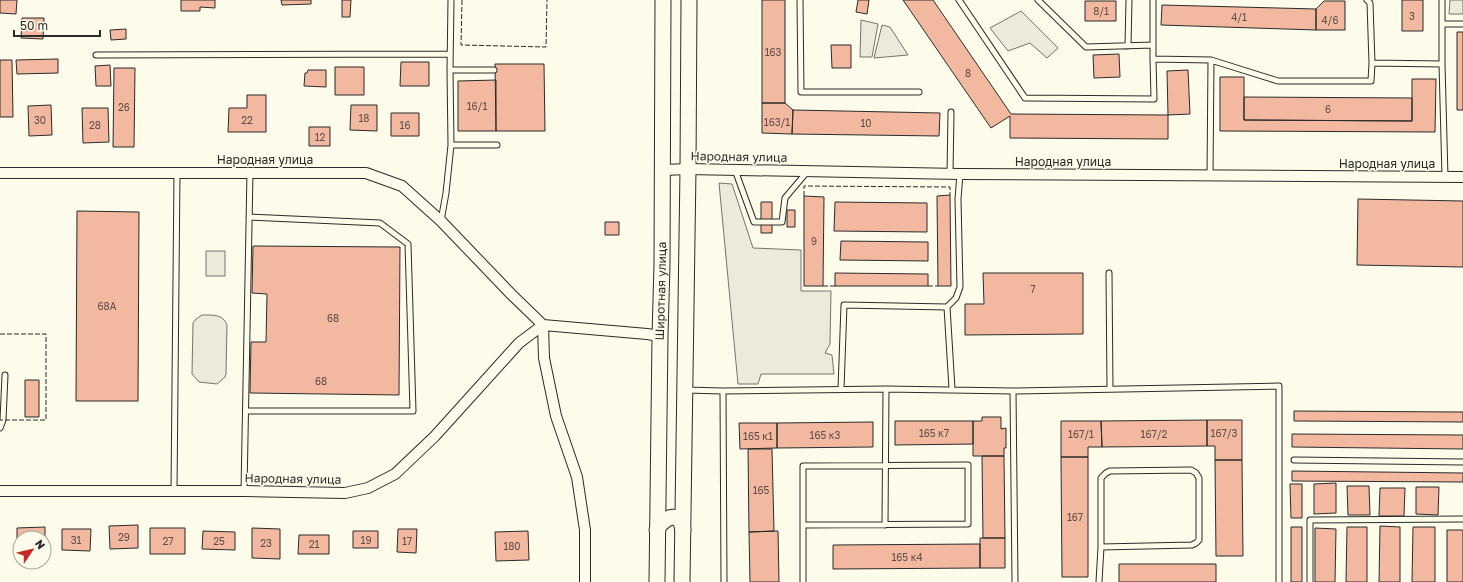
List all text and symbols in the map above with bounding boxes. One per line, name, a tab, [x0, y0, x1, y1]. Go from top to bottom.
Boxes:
house number: 8/1	[1093, 5, 1109, 17]
house number: 3	[1409, 10, 1415, 22]
house number: 4/1	[1231, 11, 1247, 23]
scale bar	[14, 12, 100, 38]
house number: 4/6	[1322, 14, 1338, 26]
text: 50 m	[20, 18, 48, 33]
house number: 163	[765, 46, 782, 58]
house number: 8	[965, 67, 971, 79]
house number: 16/1	[467, 100, 487, 112]
house number: 26	[118, 101, 130, 113]
house number: 6	[1325, 103, 1331, 115]
house number: 18	[359, 112, 369, 124]
house number: 30	[34, 114, 46, 126]
house number: 22	[241, 114, 253, 126]
house number: 163/1	[764, 116, 790, 128]
house number: 10	[860, 117, 872, 129]
house number: 28	[89, 119, 101, 131]
house number: 16	[400, 119, 410, 131]
house number: 12	[315, 131, 326, 143]
street label: Народная улица	[691, 148, 787, 165]
street label: Народная улица	[217, 152, 313, 167]
street label: Народная улица	[1015, 154, 1111, 169]
street label: Народная улица	[1339, 156, 1435, 171]
house number: 9	[811, 235, 817, 247]
street label: Широтная улица	[652, 242, 669, 340]
house number: 7	[1030, 283, 1036, 295]
house number: 68А	[98, 300, 117, 312]
house number: 68	[327, 312, 339, 324]
house number: 68	[315, 375, 327, 387]
house number: 165 к7	[919, 427, 949, 439]
house number: 167/3	[1211, 427, 1238, 439]
house number: 167/1	[1068, 428, 1094, 440]
house number: 167/2	[1141, 428, 1168, 440]
house number: 165 к3	[810, 429, 841, 441]
house number: 165 к1	[743, 430, 773, 442]
street label: Народная улица	[245, 470, 341, 487]
house number: 165	[753, 484, 770, 496]
house number: 167	[1067, 511, 1083, 523]
north arrow	[12, 530, 52, 570]
house number: 29	[118, 531, 130, 543]
house number: 31	[71, 534, 81, 546]
house number: 19	[361, 534, 371, 546]
house number: 27	[162, 535, 174, 547]
house number: 25	[213, 535, 225, 547]
house number: 17	[402, 535, 412, 547]
text: N	[33, 537, 48, 551]
house number: 23	[260, 537, 272, 549]
house number: 21	[309, 538, 319, 550]
house number: 180	[503, 540, 521, 552]
house number: 165 к4	[891, 551, 923, 563]

